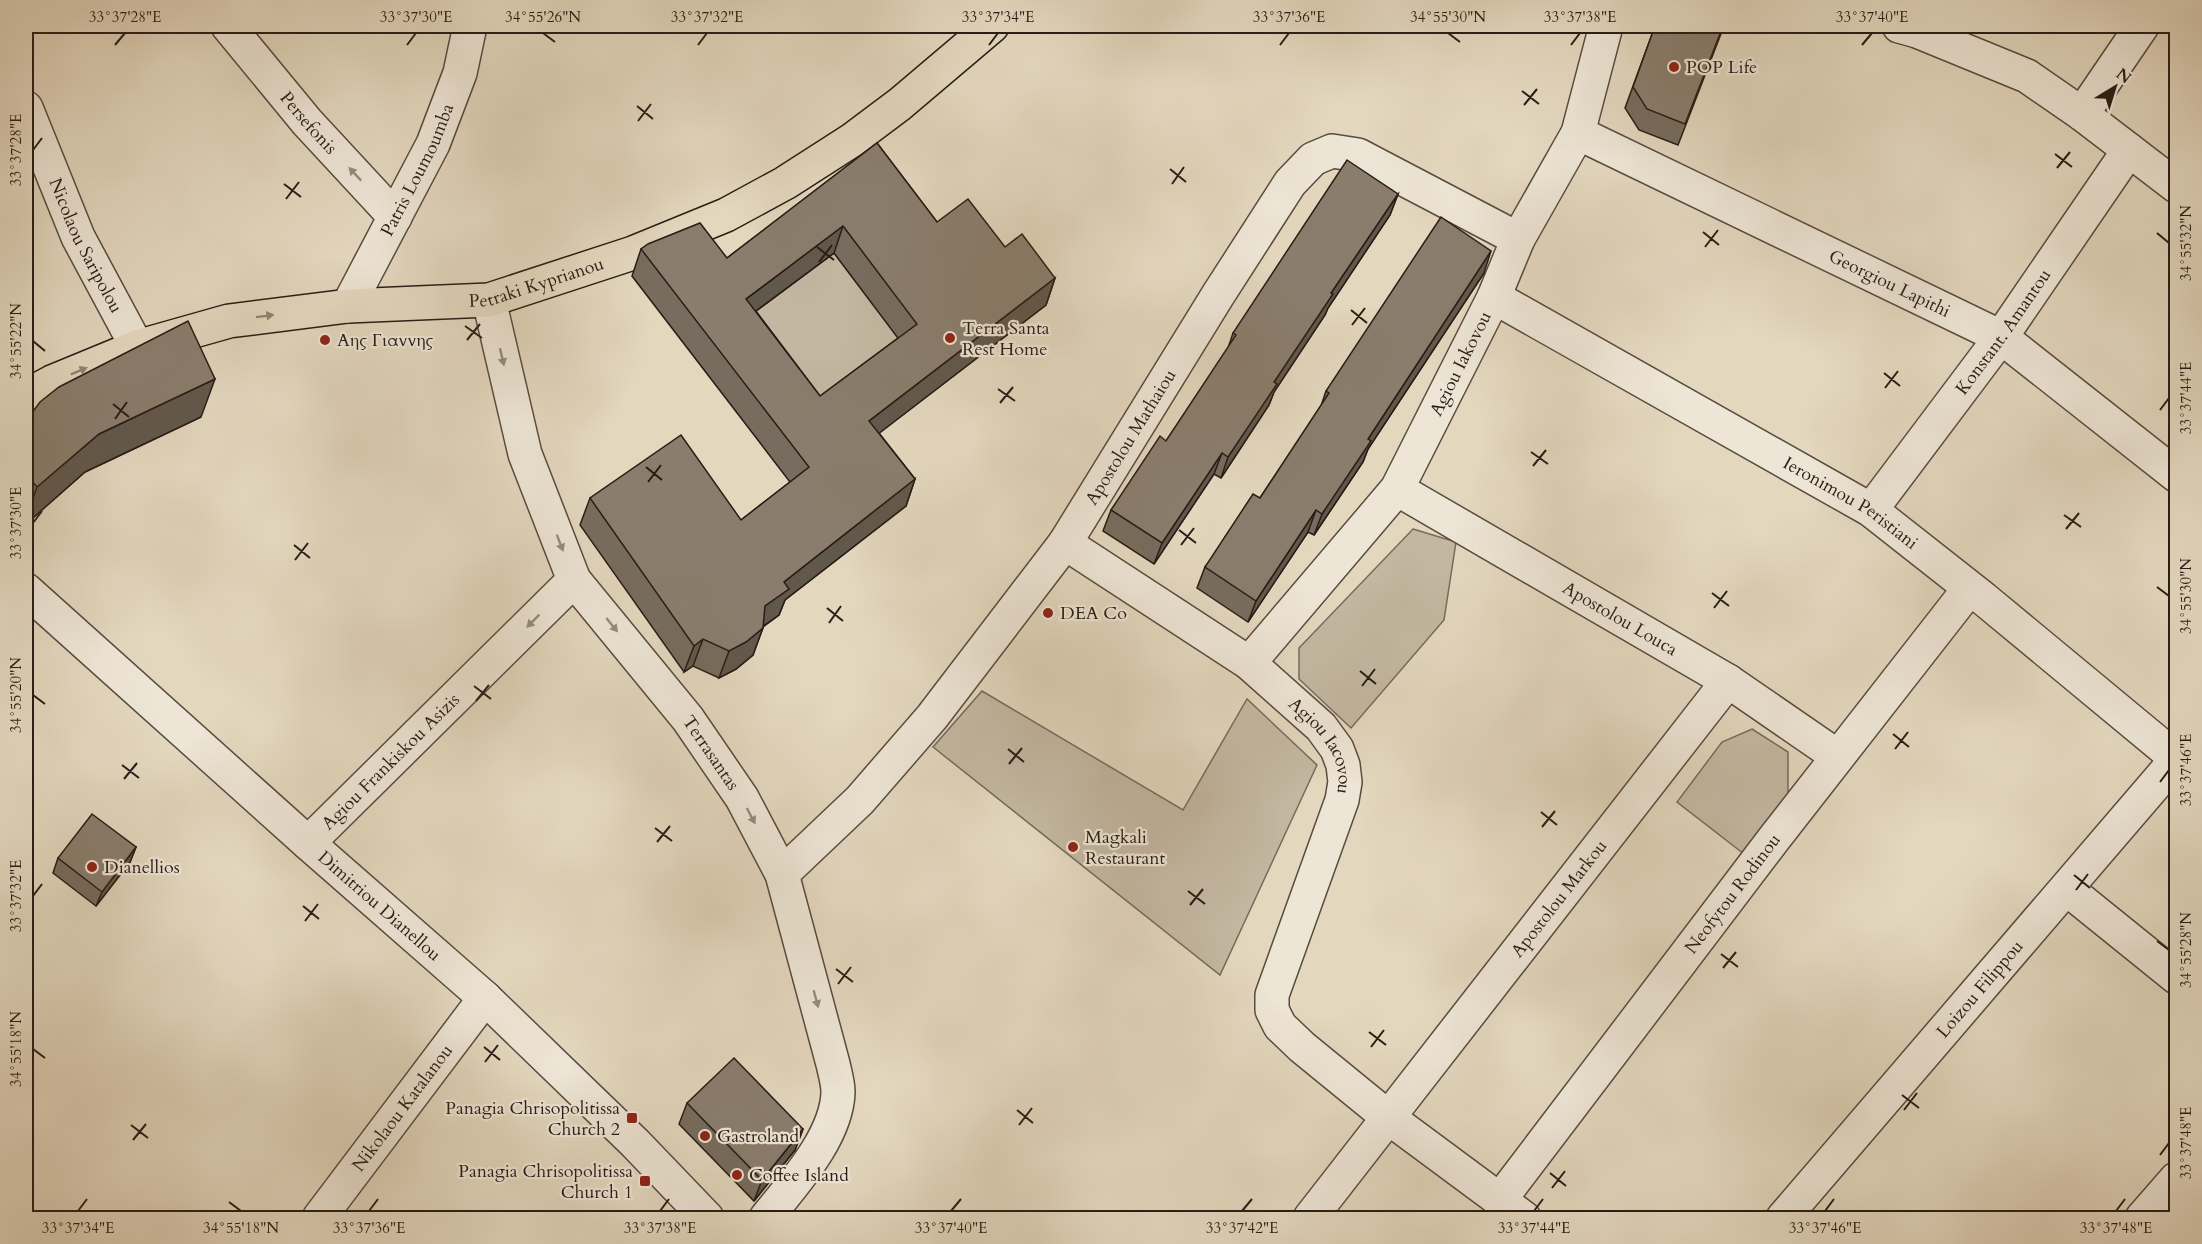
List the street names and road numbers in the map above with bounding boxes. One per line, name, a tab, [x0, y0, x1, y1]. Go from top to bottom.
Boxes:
street label: Persefonis	[274, 86, 343, 160]
street label: Patris Loumoumba	[374, 100, 460, 240]
street label: Nicolaou Saripolou	[43, 174, 129, 317]
street label: Georgiou Lapithi	[1825, 243, 1955, 323]
street label: Petraki Kyprianou	[468, 251, 607, 313]
street label: Konstant. Amantou	[1949, 264, 2057, 400]
street label: Agiou Iakovou	[1423, 307, 1497, 420]
street label: Apostolou Mathaiou	[1079, 364, 1182, 510]
street label: Ieronimou Peristiani	[1779, 450, 1924, 555]
street label: Apostolou Louca	[1558, 575, 1683, 662]
street label: Agiou Frankiskou Asizis	[316, 687, 465, 835]
street label: Agiou Iacovou	[1283, 691, 1358, 796]
street label: Terrasantas	[677, 710, 746, 795]
street label: Neofytou Rodinou	[1679, 828, 1786, 959]
street label: Apostolou Markou	[1505, 834, 1613, 963]
street label: Dimitriou Dianellou	[312, 845, 447, 967]
street label: Loizou Filippou	[1930, 934, 2029, 1043]
street label: Nikolaou Katalanou	[346, 1039, 458, 1177]

